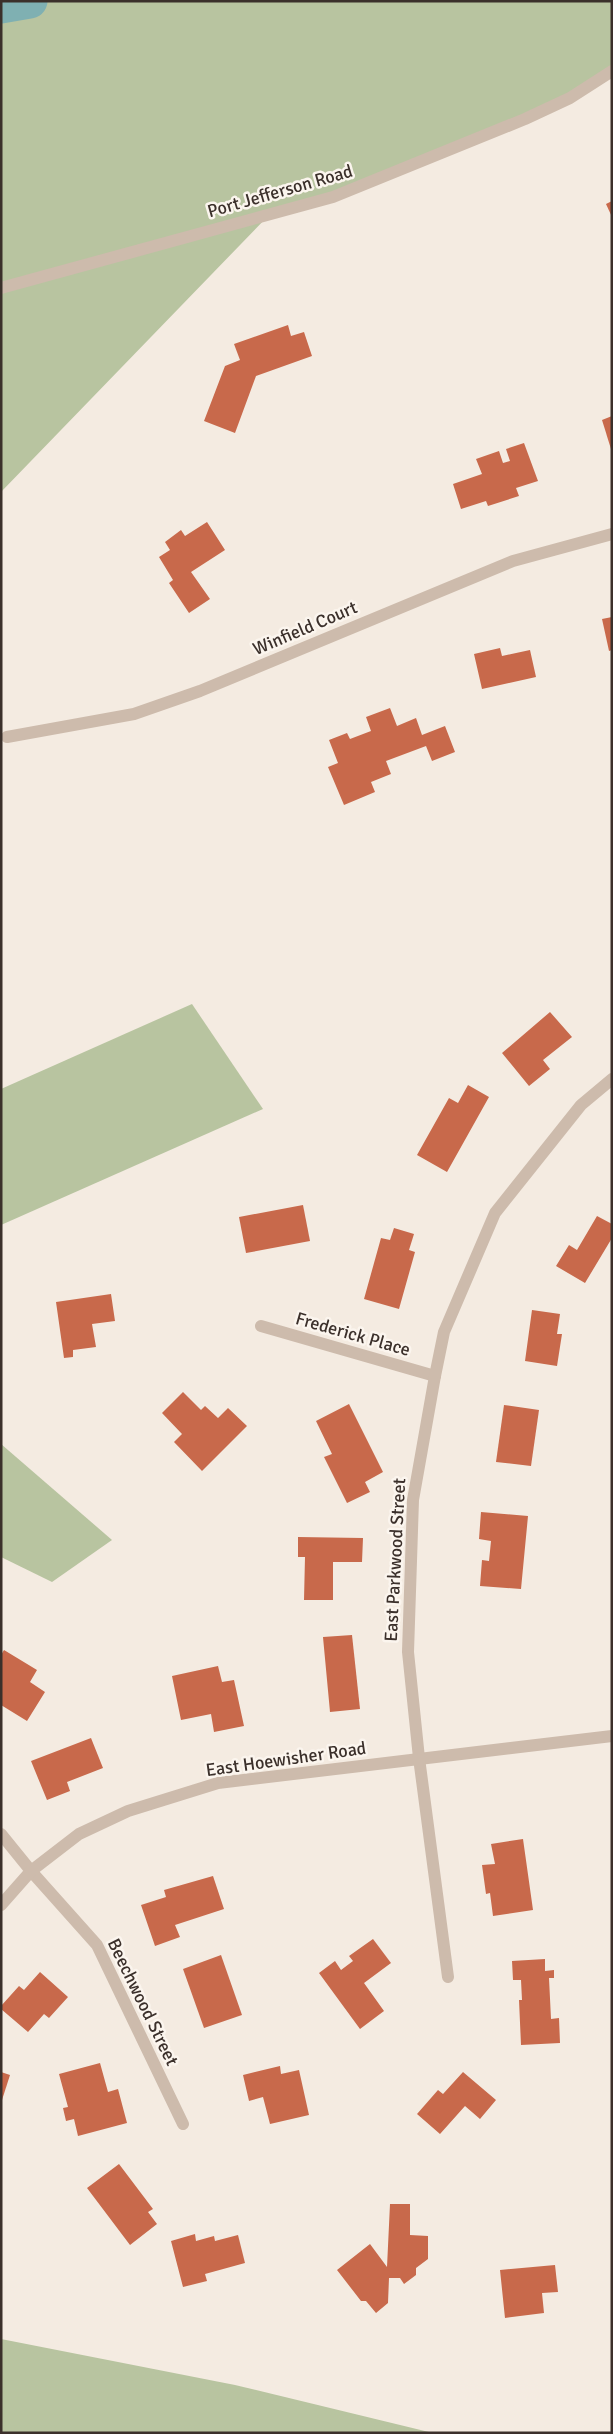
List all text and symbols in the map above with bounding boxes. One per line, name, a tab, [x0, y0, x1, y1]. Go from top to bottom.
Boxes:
street label: Port Jefferson Road	[205, 160, 355, 222]
street label: Winfield Court	[249, 596, 361, 660]
street label: Frederick Place	[293, 1307, 413, 1361]
street label: East Parkwood Street	[380, 1478, 410, 1642]
street label: East Hoewisher Road	[204, 1737, 368, 1781]
street label: Beechwood Street	[103, 1935, 183, 2069]

